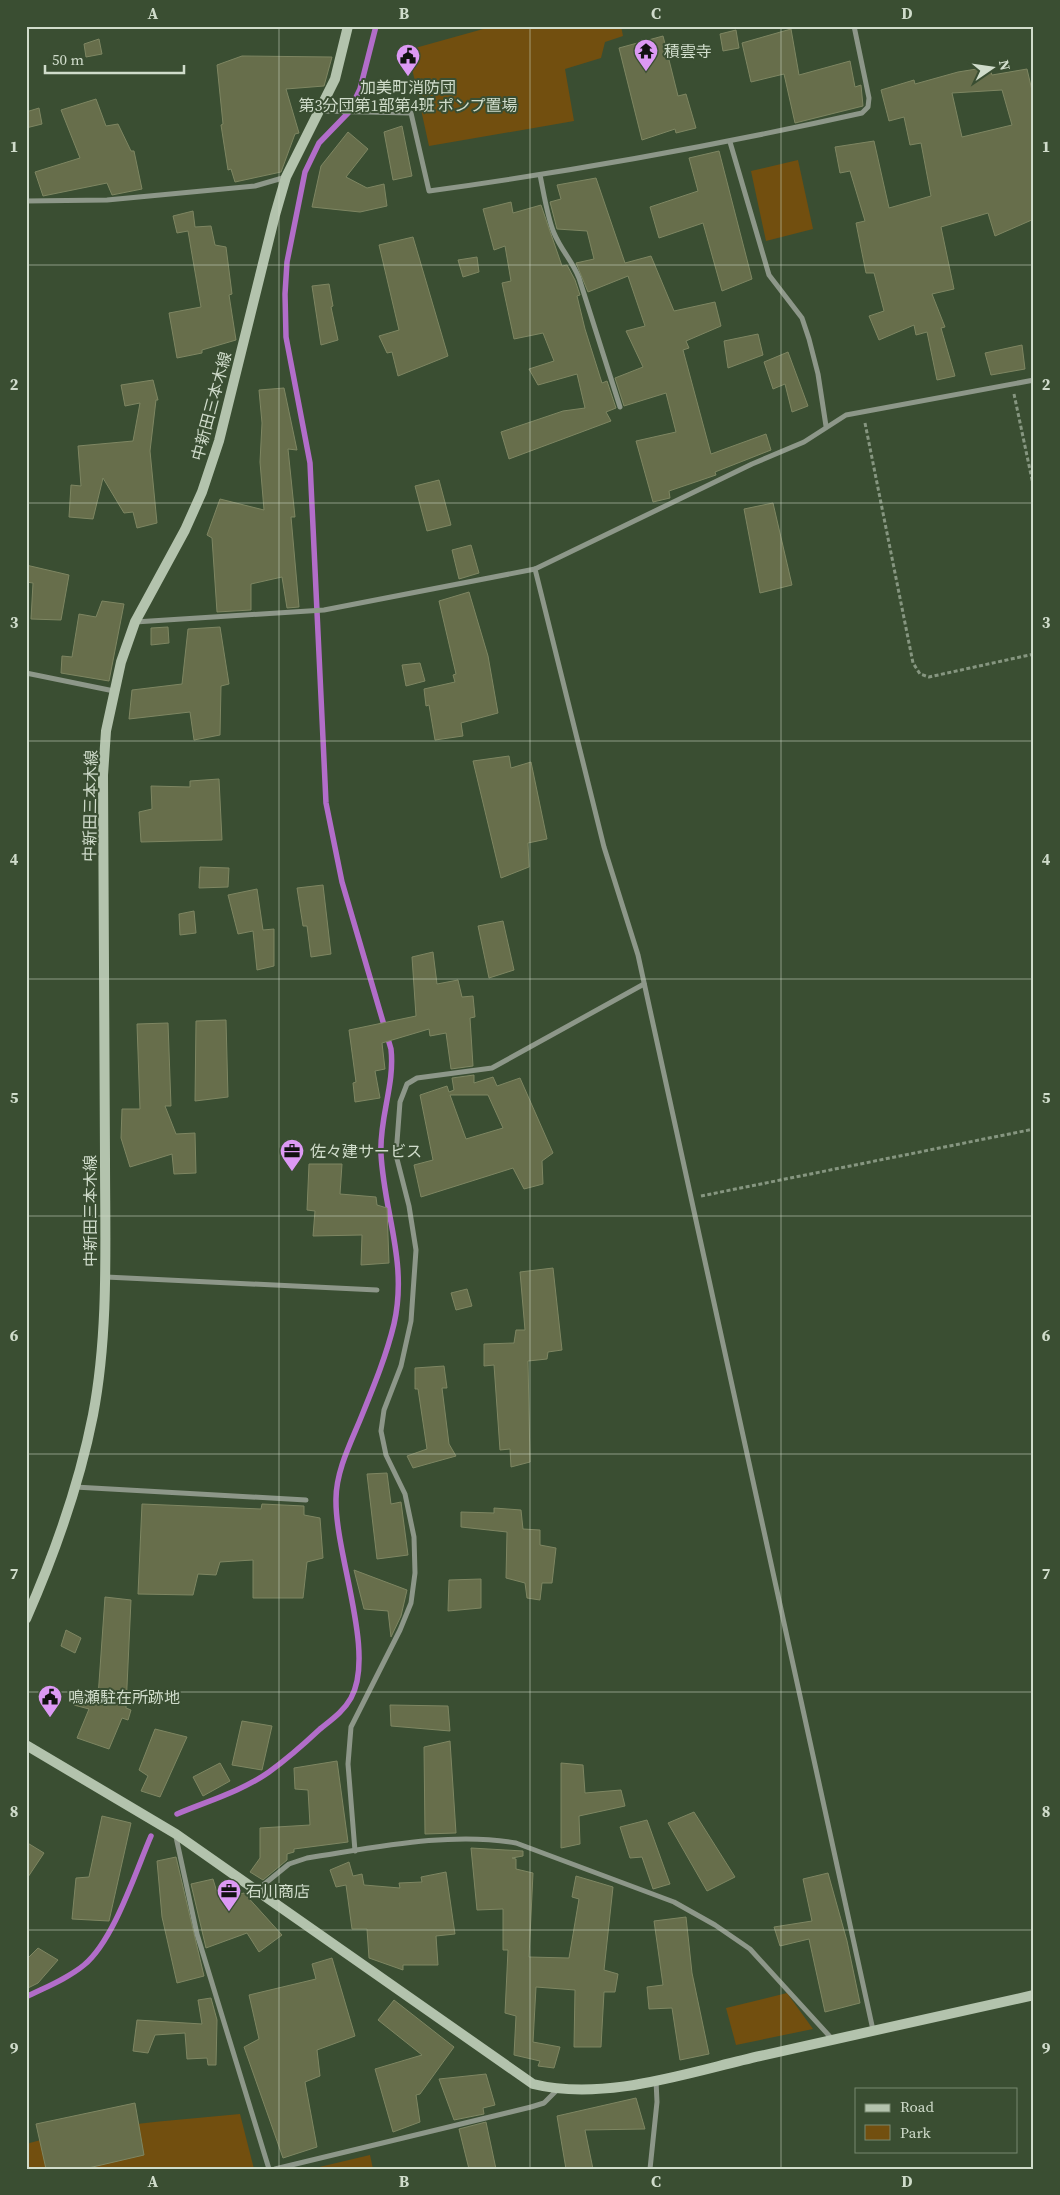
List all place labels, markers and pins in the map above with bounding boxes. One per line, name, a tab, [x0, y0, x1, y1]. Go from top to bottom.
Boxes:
temple icon: 積雲寺	[633, 38, 659, 72]
place label: 積雲寺	[664, 40, 712, 62]
public building icon: 加美町消防団 第3分団第1部第4班 ポンプ置場	[395, 43, 421, 77]
place label: 加美町消防団 第3分団第1部第4班 ポンプ置場	[298, 76, 518, 116]
office icon: 佐々建サービス	[279, 1138, 305, 1172]
place label: 佐々建サービス	[310, 1140, 422, 1162]
public building icon: 鳴瀬駐在所跡地	[37, 1684, 63, 1718]
place label: 鳴瀬駐在所跡地	[68, 1686, 180, 1708]
office icon: 石川商店	[216, 1878, 242, 1912]
place label: 石川商店	[246, 1880, 310, 1902]

